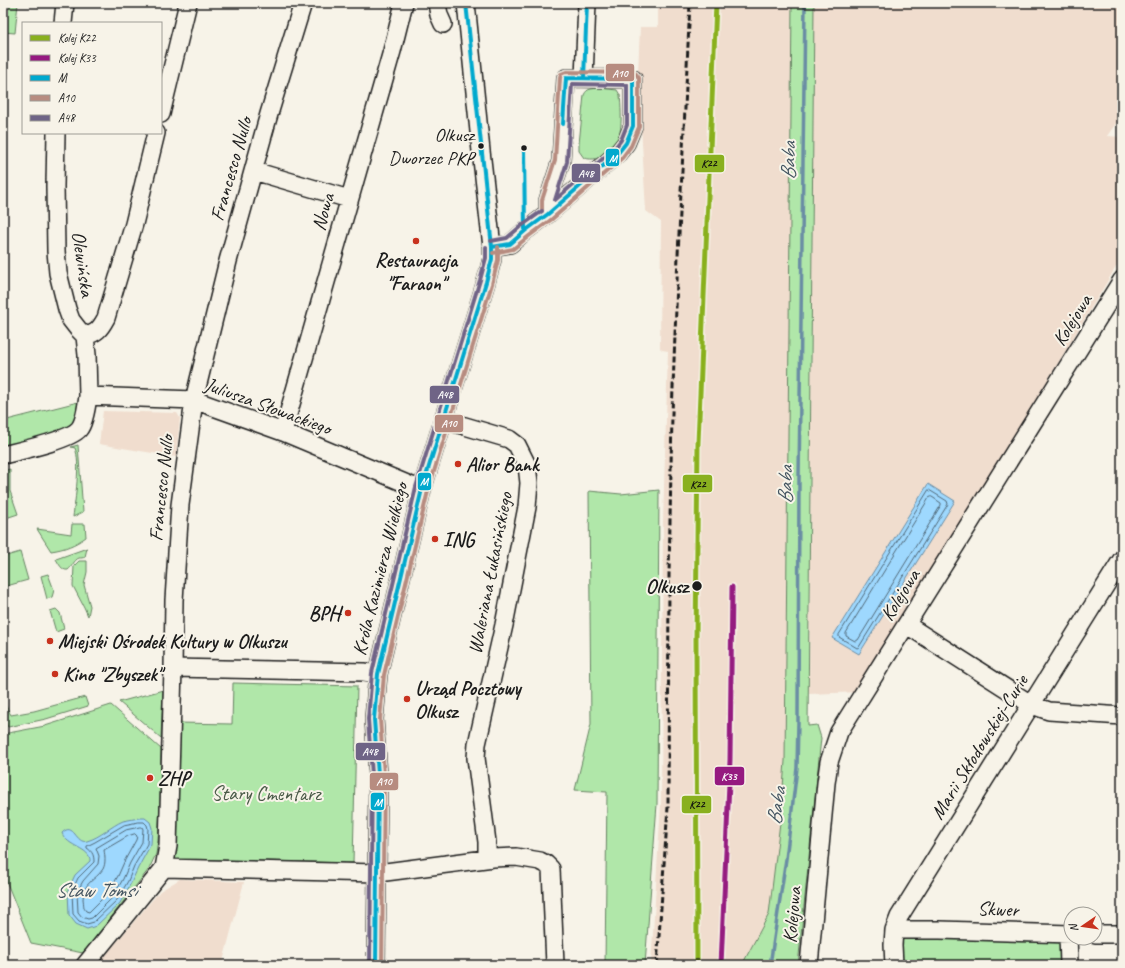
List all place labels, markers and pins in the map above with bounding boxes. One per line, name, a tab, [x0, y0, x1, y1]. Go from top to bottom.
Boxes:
place label: Olkusz Dworzec PKP	[389, 123, 477, 170]
marker: Olkusz Dworzec PKP	[476, 141, 486, 151]
unlabelled marker	[519, 143, 529, 153]
marker: Restauracja "Faraon"	[411, 236, 421, 246]
place label: Restauracja "Faraon"	[375, 248, 459, 296]
place label: Alior Bank	[466, 452, 541, 477]
marker: Alior Bank	[453, 459, 463, 469]
place label: ING	[443, 527, 477, 552]
marker: ING	[430, 534, 440, 544]
place label: Olkusz	[646, 574, 691, 599]
marker: Olkusz	[690, 579, 704, 593]
place label: BPH	[309, 601, 344, 626]
marker: BPH	[343, 608, 353, 618]
place label: Miejski Ośrodek Kultury w Olkuszu	[58, 629, 288, 654]
marker: Miejski Ośrodek Kultury w Olkuszu	[45, 636, 55, 646]
place label: Kino "Zbyszek"	[63, 662, 166, 688]
marker: Kino "Zbyszek"	[50, 669, 60, 679]
place label: Urząd Pocztowy Olkusz	[415, 676, 523, 724]
marker: Urząd Pocztowy Olkusz	[402, 694, 412, 704]
place label: ZHP	[158, 766, 193, 791]
marker: ZHP	[145, 773, 155, 783]

